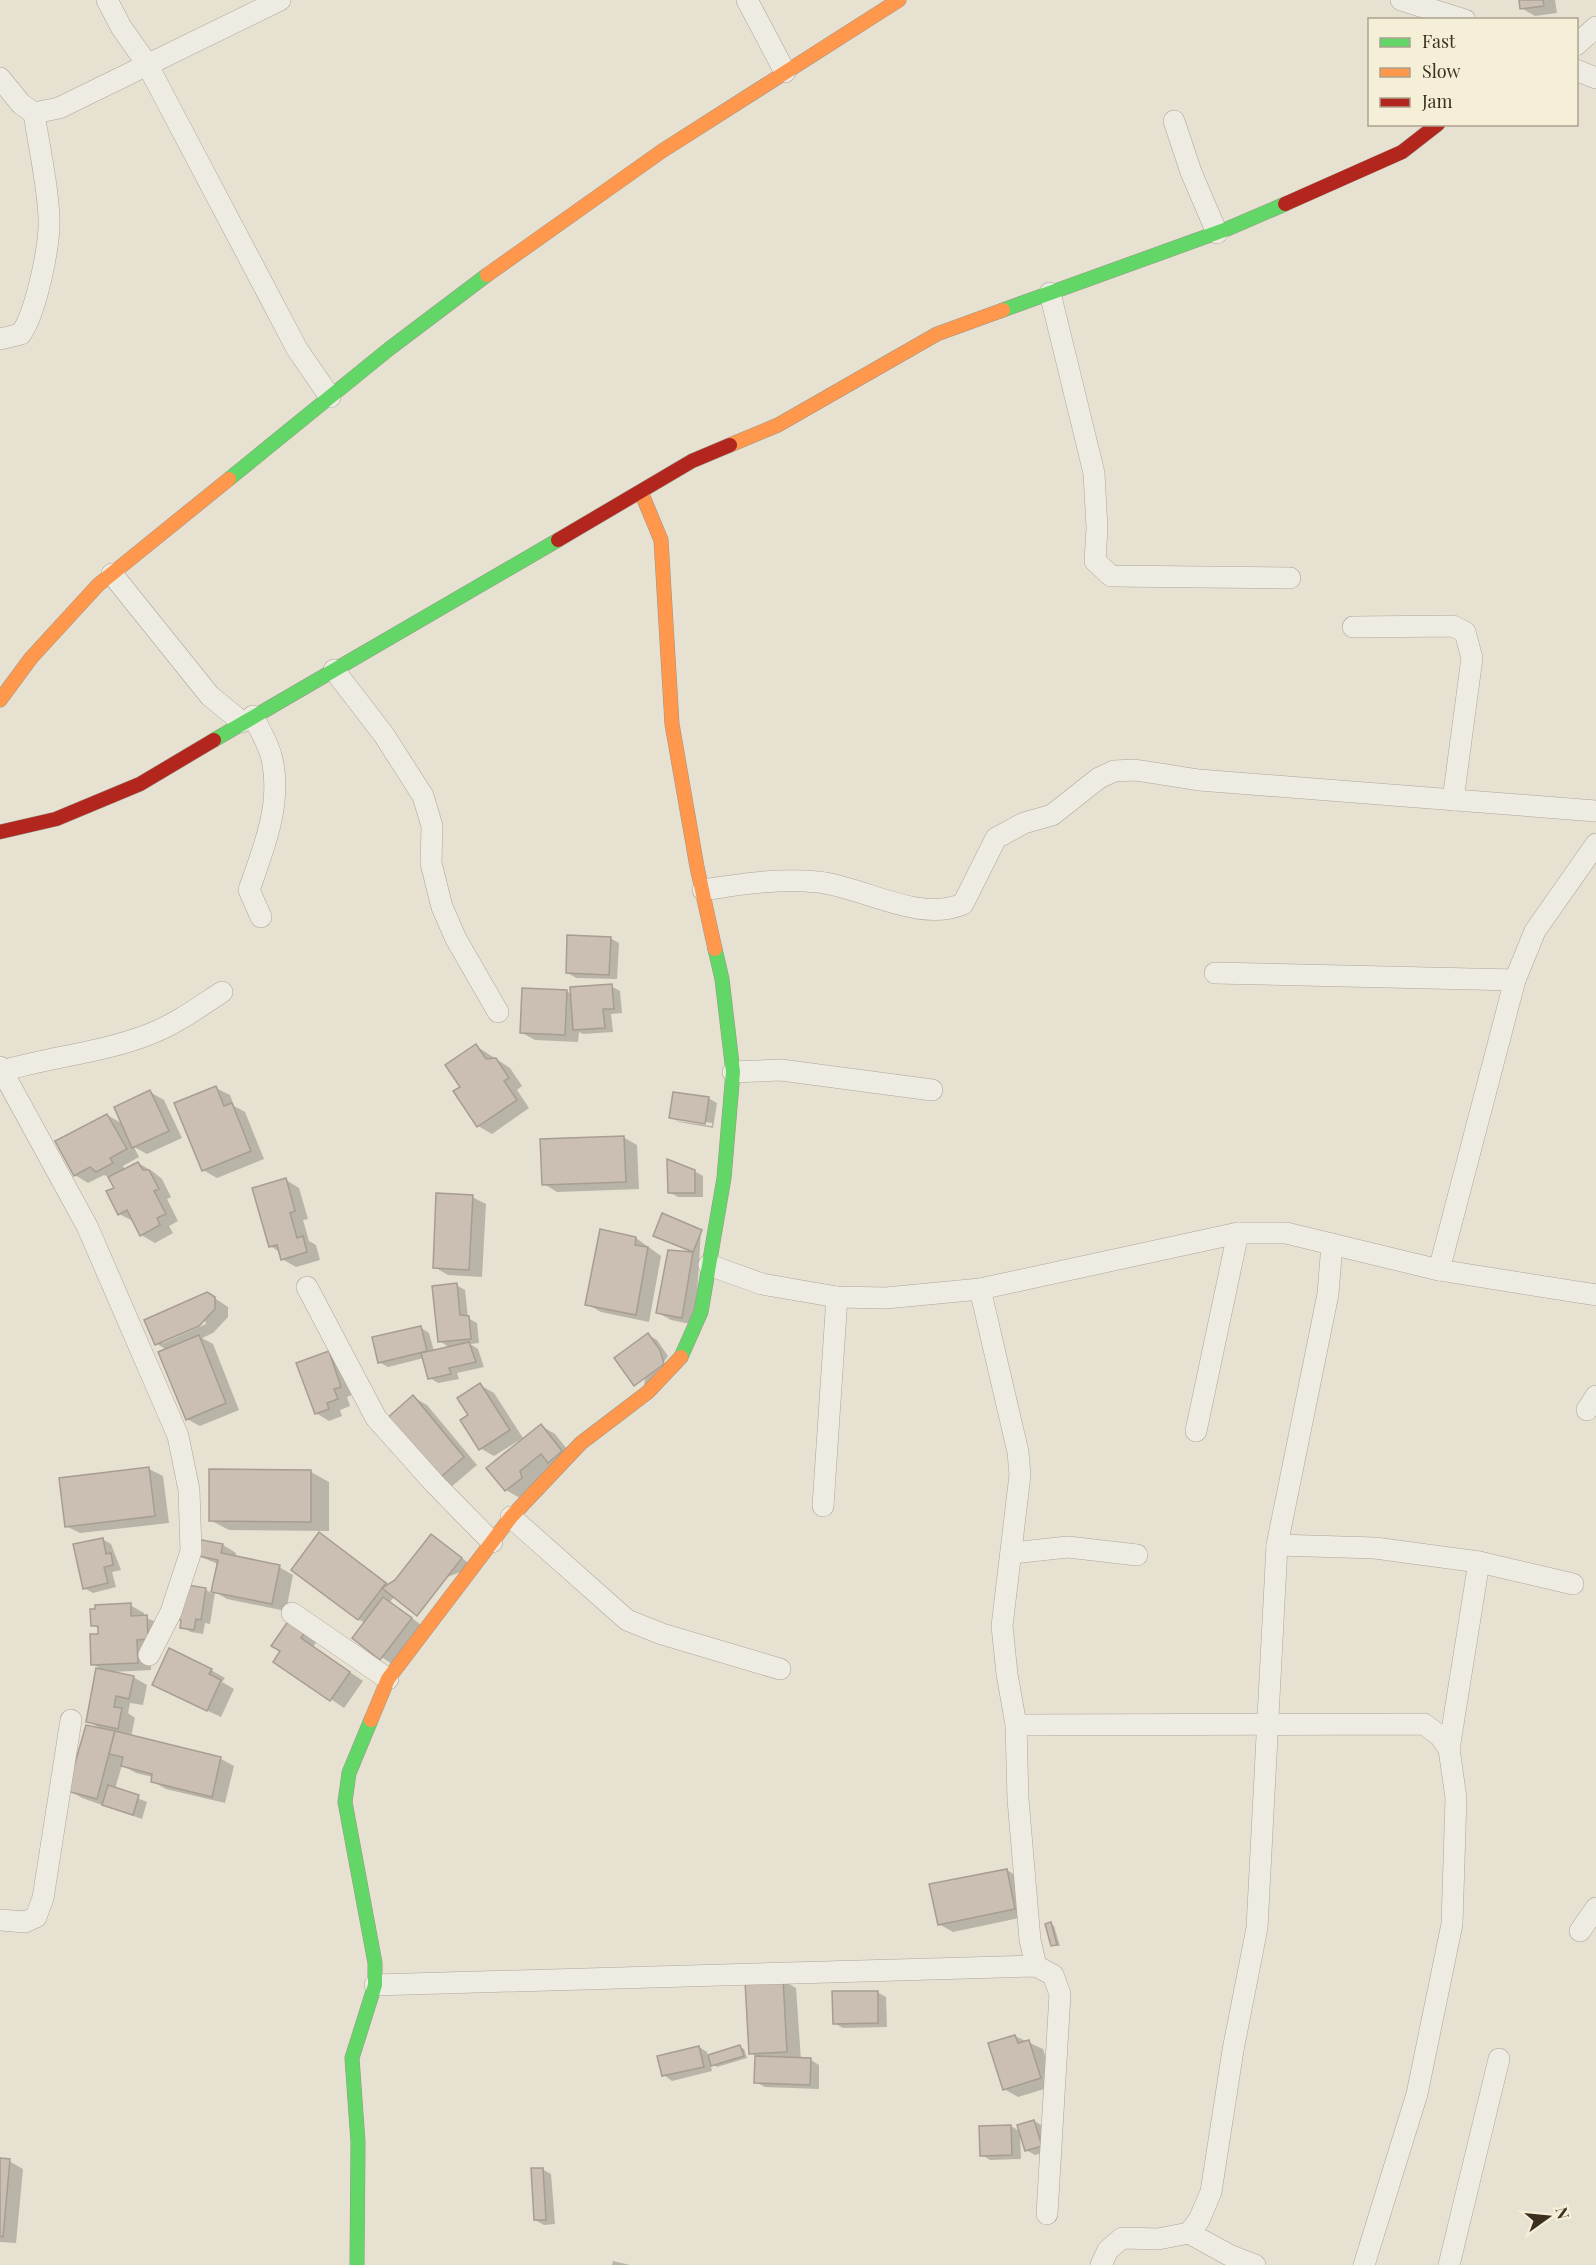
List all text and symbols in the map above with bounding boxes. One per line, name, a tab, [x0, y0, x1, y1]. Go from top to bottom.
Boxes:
legend	[1368, 18, 1578, 126]
text: Fast	[1422, 29, 1456, 53]
text: Slow	[1422, 59, 1460, 83]
text: Jam	[1421, 89, 1452, 113]
north arrow	[1518, 2187, 1578, 2247]
text: N	[1551, 2205, 1575, 2222]

